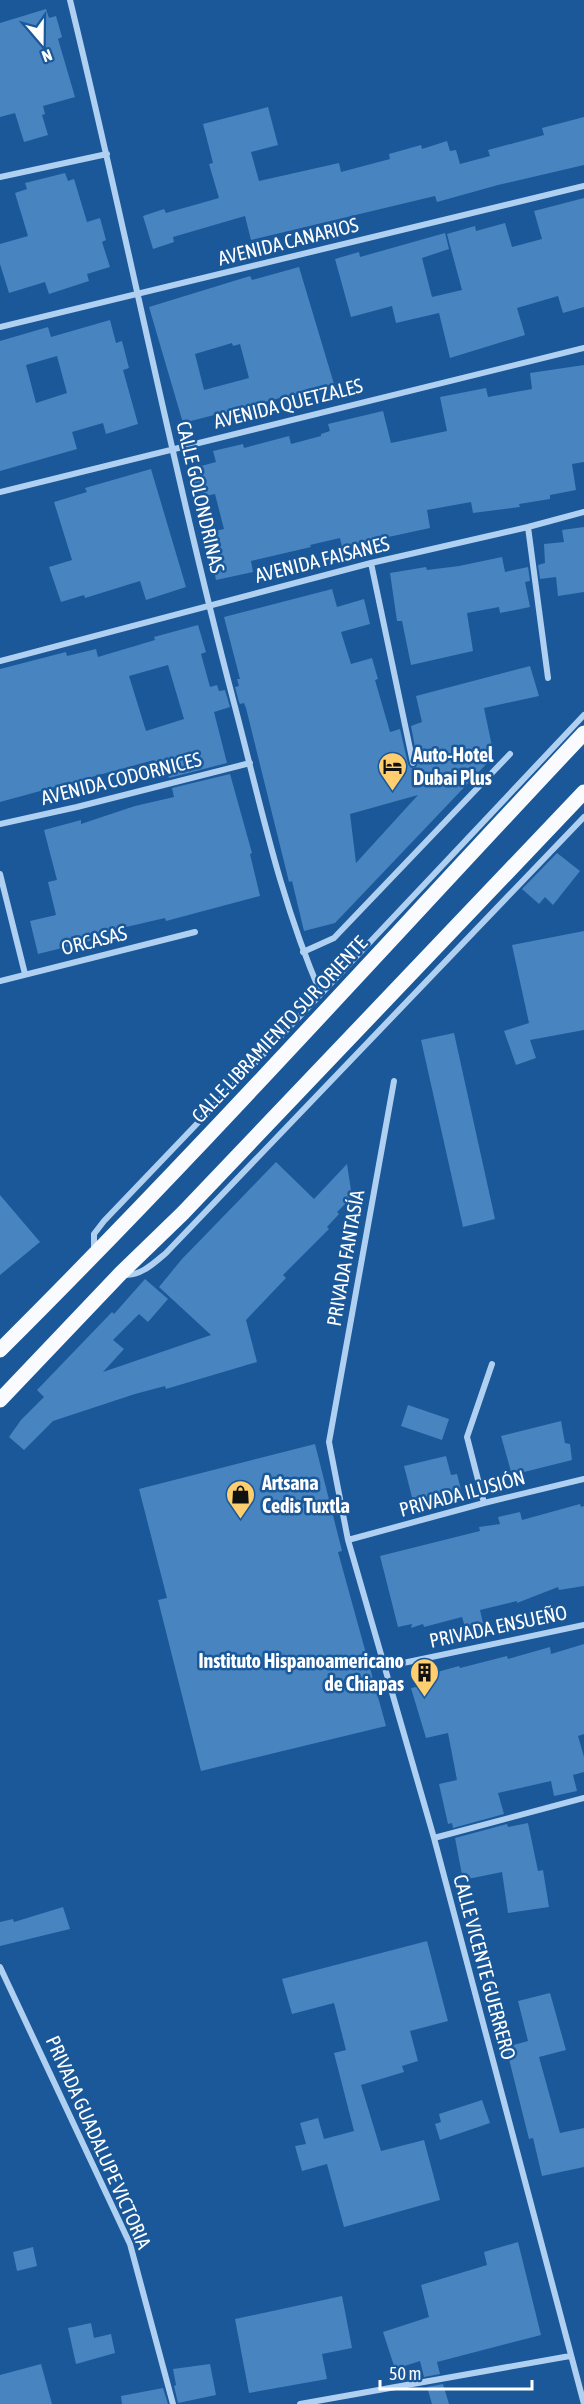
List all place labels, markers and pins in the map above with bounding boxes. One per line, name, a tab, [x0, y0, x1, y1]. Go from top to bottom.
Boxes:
place label: Auto-Hotel Dubai Plus	[412, 743, 494, 789]
hotel icon: Auto-Hotel Dubai Plus	[376, 750, 408, 792]
place label: Artsana Cedis Tuxtla	[261, 1471, 350, 1517]
shop icon: Artsana Cedis Tuxtla	[225, 1478, 257, 1520]
place label: Instituto Hispanoamericano de Chiapas	[198, 1649, 404, 1695]
building icon: Instituto Hispanoamericano de Chiapas	[409, 1656, 441, 1698]

